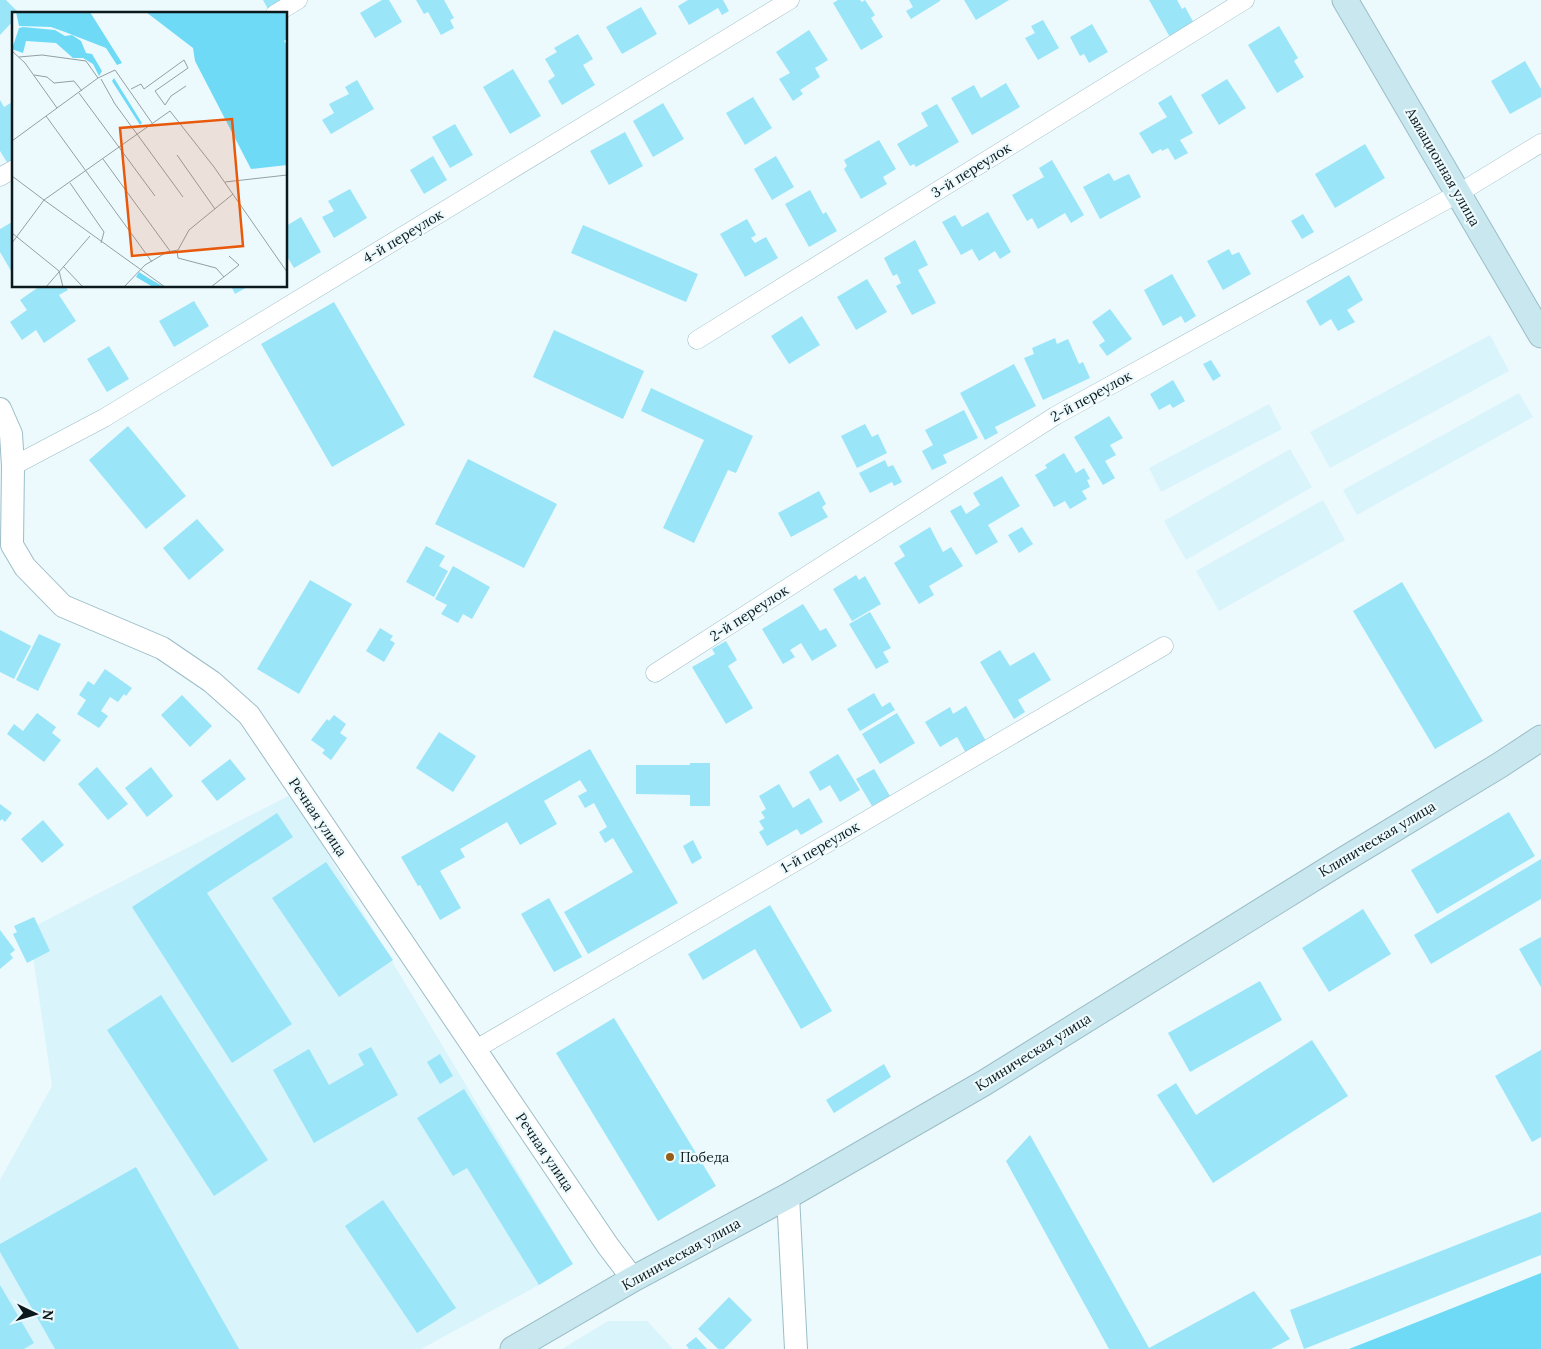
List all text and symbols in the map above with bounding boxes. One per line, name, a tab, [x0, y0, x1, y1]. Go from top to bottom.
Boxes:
inset map	[12, 12, 288, 288]
street label: Авиационная улица	[1401, 104, 1484, 229]
street label: 3-й переулок	[928, 138, 1015, 202]
street label: 4-й переулок	[360, 205, 447, 267]
street label: 2-й переулок	[1047, 366, 1135, 426]
street label: 2-й переулок	[706, 581, 792, 645]
street label: Речная улица	[285, 774, 351, 860]
street label: Клиническая улица	[1315, 797, 1439, 881]
street label: 1-й переулок	[778, 817, 863, 877]
street label: Клиническая улица	[972, 1009, 1094, 1095]
street label: Речная улица	[512, 1109, 578, 1195]
place label: Победа	[680, 1148, 729, 1166]
marker: Победа	[664, 1151, 676, 1163]
street label: Клиническая улица	[618, 1214, 744, 1294]
north arrow	[10, 1289, 60, 1339]
text: N	[38, 1309, 57, 1321]

